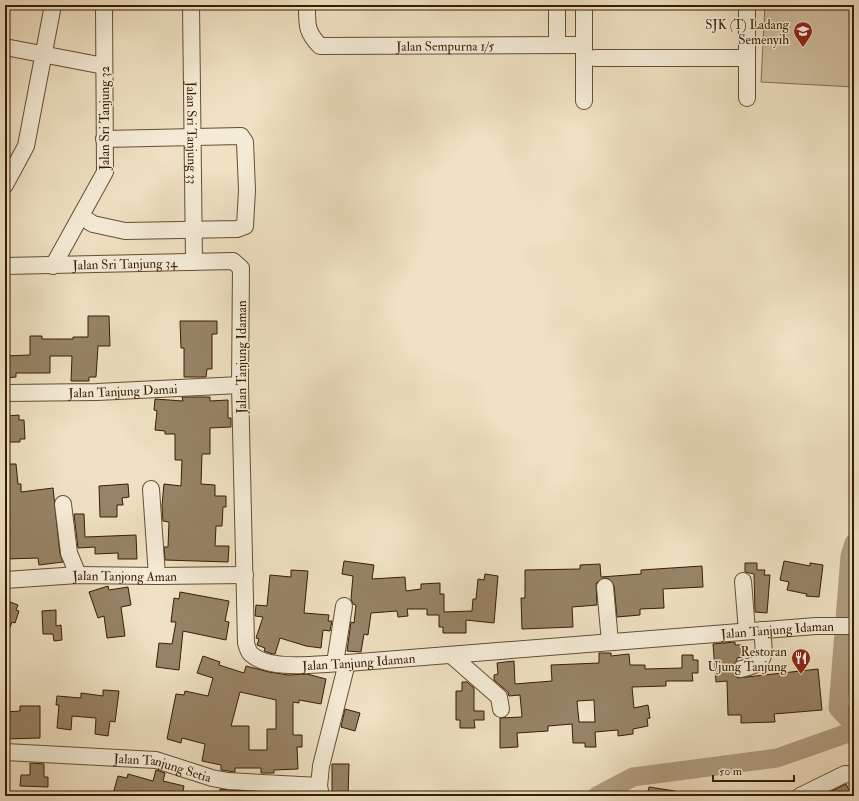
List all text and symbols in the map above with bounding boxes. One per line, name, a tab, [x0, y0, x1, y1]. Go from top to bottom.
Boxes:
place label: SJK (T) Ladang Semenyih	[705, 17, 790, 49]
school or university icon: SJK (T) Ladang Semenyih	[792, 20, 814, 48]
street label: Jalan Sempurna 1/5	[395, 38, 495, 56]
street label: Jalan Sri Tanjung 32	[97, 66, 113, 171]
street label: Jalan Sri Tanjung 33	[183, 81, 200, 184]
street label: Jalan Sri Tanjung 34	[72, 255, 178, 274]
street label: Jalan Tanjung Idaman	[234, 300, 250, 415]
street label: Jalan Tanjung Damai	[67, 381, 178, 401]
street label: Jalan Tanjong Aman	[71, 568, 177, 585]
street label: Jalan Tanjung Idaman	[719, 619, 834, 643]
place label: Restoran Ujung Tanjung	[708, 644, 788, 675]
restaurant icon: Restoran Ujung Tanjung	[790, 647, 812, 675]
street label: Jalan Tanjung Idaman	[301, 651, 416, 674]
street label: Jalan Tanjung Setia	[112, 751, 214, 786]
scale bar	[713, 757, 794, 783]
text: 50 m	[719, 764, 743, 779]

